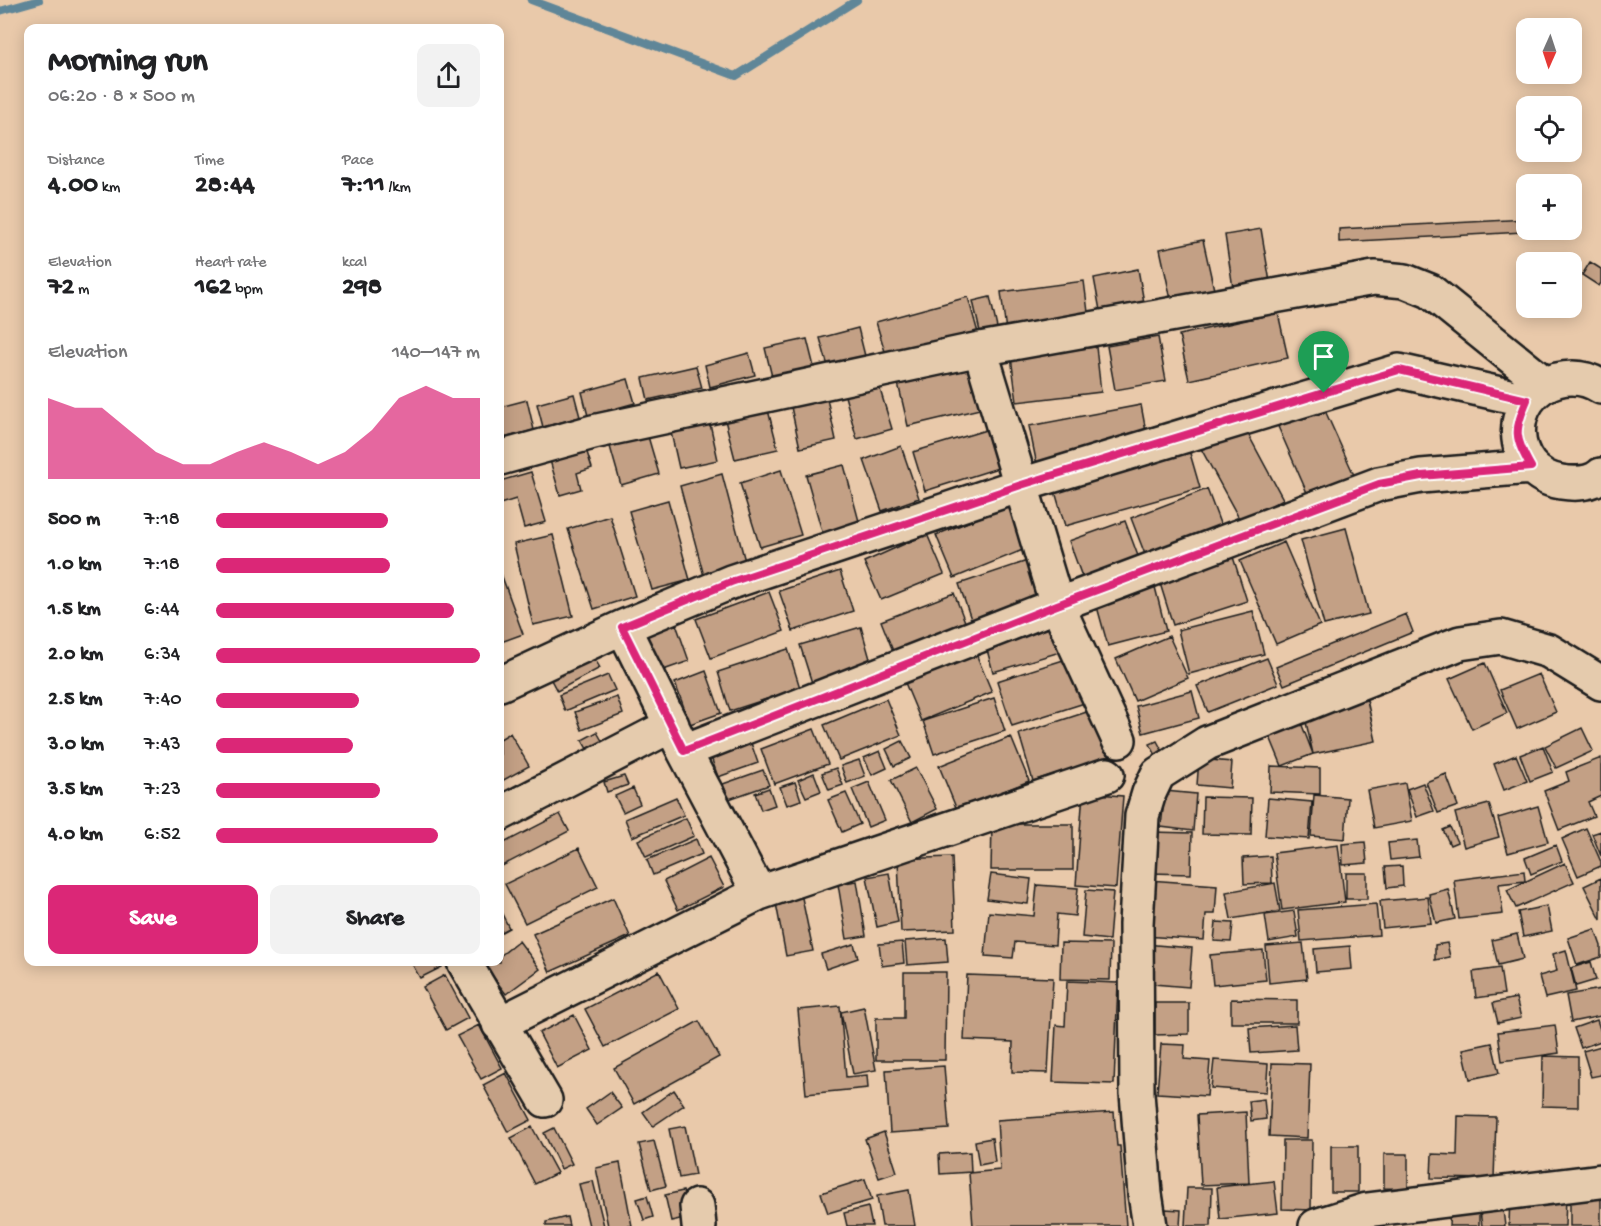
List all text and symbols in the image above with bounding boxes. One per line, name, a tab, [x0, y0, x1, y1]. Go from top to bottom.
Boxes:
north arrow	[1516, 18, 1582, 84]
map controls	[1516, 18, 1582, 318]
text: Morning run	[48, 44, 208, 82]
button: share	[417, 44, 480, 107]
text: 06:20 · 8 × 500 m	[48, 86, 195, 109]
button: locate	[1516, 96, 1582, 162]
text: Distance	[48, 152, 105, 171]
text: Time	[195, 152, 224, 171]
text: Pace	[342, 152, 373, 171]
text: 4.00	[48, 171, 98, 202]
text: 28:44	[195, 171, 255, 202]
text: 7:11	[342, 171, 385, 202]
button: +	[1516, 174, 1582, 240]
text: km	[98, 179, 120, 198]
text: /km	[385, 179, 411, 198]
button: −	[1516, 252, 1582, 318]
text: Elevation	[48, 254, 112, 273]
text: Heart rate	[195, 254, 267, 273]
text: kcal	[342, 254, 367, 273]
text: 72	[48, 273, 74, 304]
text: 162	[195, 273, 231, 304]
text: 298	[342, 273, 382, 304]
text: m	[74, 281, 89, 300]
text: bpm	[231, 281, 263, 300]
pin	[1298, 331, 1349, 393]
icon: arrive	[1307, 340, 1340, 373]
text: Elevation	[48, 342, 128, 365]
text: 140–147 m	[392, 342, 480, 365]
text: 500 m	[48, 509, 100, 532]
text: 7:18	[144, 509, 180, 532]
text: 1.0 km	[48, 554, 102, 577]
text: 7:18	[144, 554, 180, 577]
text: 1.5 km	[48, 599, 101, 622]
text: 6:44	[144, 599, 179, 622]
text: 2.0 km	[48, 644, 103, 667]
text: 6:34	[144, 644, 180, 667]
text: 2.5 km	[48, 689, 102, 712]
text: 7:40	[144, 689, 182, 712]
text: 3.0 km	[48, 734, 104, 757]
text: 7:43	[144, 734, 181, 757]
text: 3.5 km	[48, 779, 103, 802]
text: 7:23	[144, 779, 181, 802]
text: 4.0 km	[48, 824, 103, 847]
text: 6:52	[144, 824, 181, 847]
button: Save	[48, 885, 258, 954]
button: Share	[270, 885, 480, 954]

